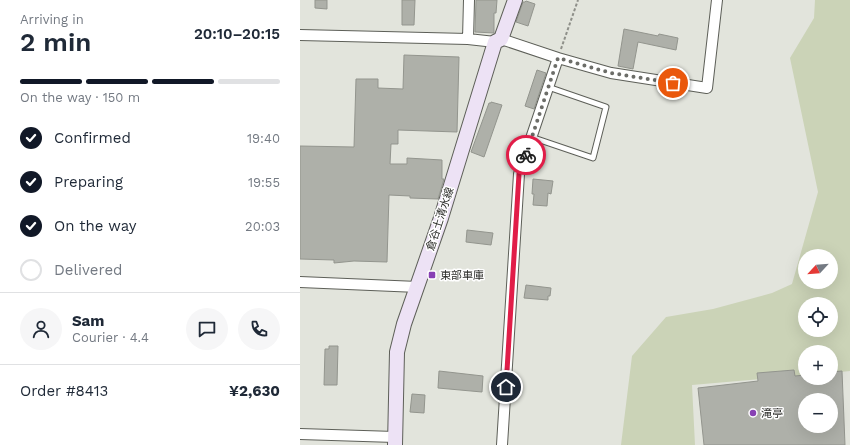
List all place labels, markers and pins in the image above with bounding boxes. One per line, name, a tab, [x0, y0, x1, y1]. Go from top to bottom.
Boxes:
pin	[656, 66, 690, 100]
place label: 東部車庫	[440, 269, 484, 282]
marker: 東部車庫	[427, 270, 437, 280]
pin	[489, 370, 523, 404]
place label: 滝亭	[761, 407, 783, 420]
marker: 滝亭	[748, 408, 758, 418]

